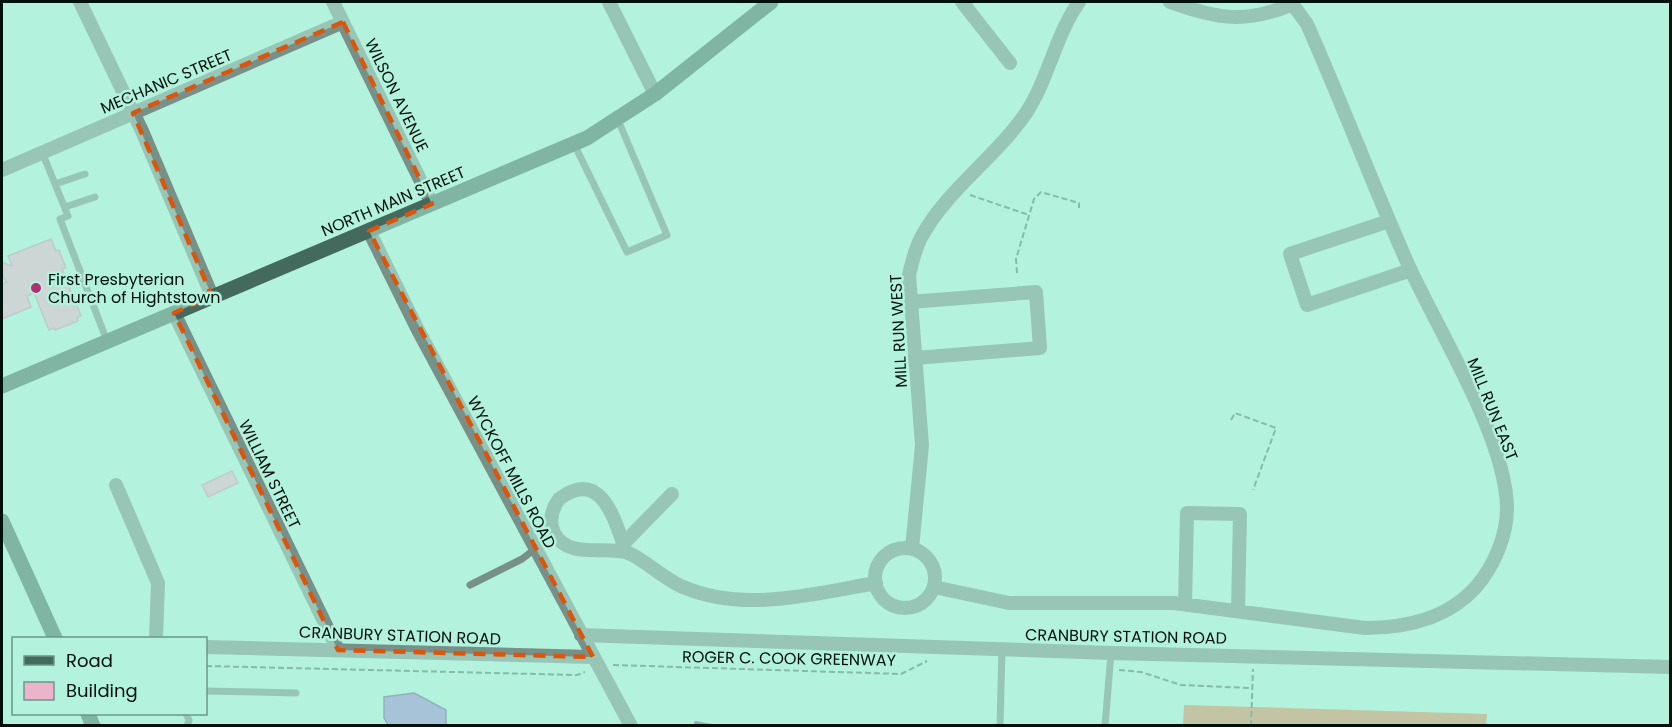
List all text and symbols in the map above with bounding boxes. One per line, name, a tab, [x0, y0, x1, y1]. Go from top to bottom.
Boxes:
street label: WILSON AVENUE	[359, 34, 434, 156]
street label: MECHANIC STREET	[97, 43, 236, 120]
street label: NORTH MAIN STREET	[318, 161, 469, 242]
place label: First Presbyterian Church of Hightstown	[48, 268, 220, 309]
street label: MILL RUN WEST	[884, 273, 913, 388]
marker: First Presbyterian Church of Hightstown	[29, 281, 43, 295]
street label: MILL RUN EAST	[1461, 354, 1524, 464]
street label: WYCKOFF MILLS ROAD	[462, 392, 561, 552]
street label: WILLIAM STREET	[233, 416, 306, 533]
street label: CRANBURY STATION ROAD	[299, 620, 501, 651]
street label: CRANBURY STATION ROAD	[1025, 623, 1227, 650]
legend	[12, 637, 207, 715]
street label: ROGER C. COOK GREENWAY	[682, 645, 897, 672]
text: Road	[66, 648, 113, 673]
text: Building	[66, 678, 138, 703]

